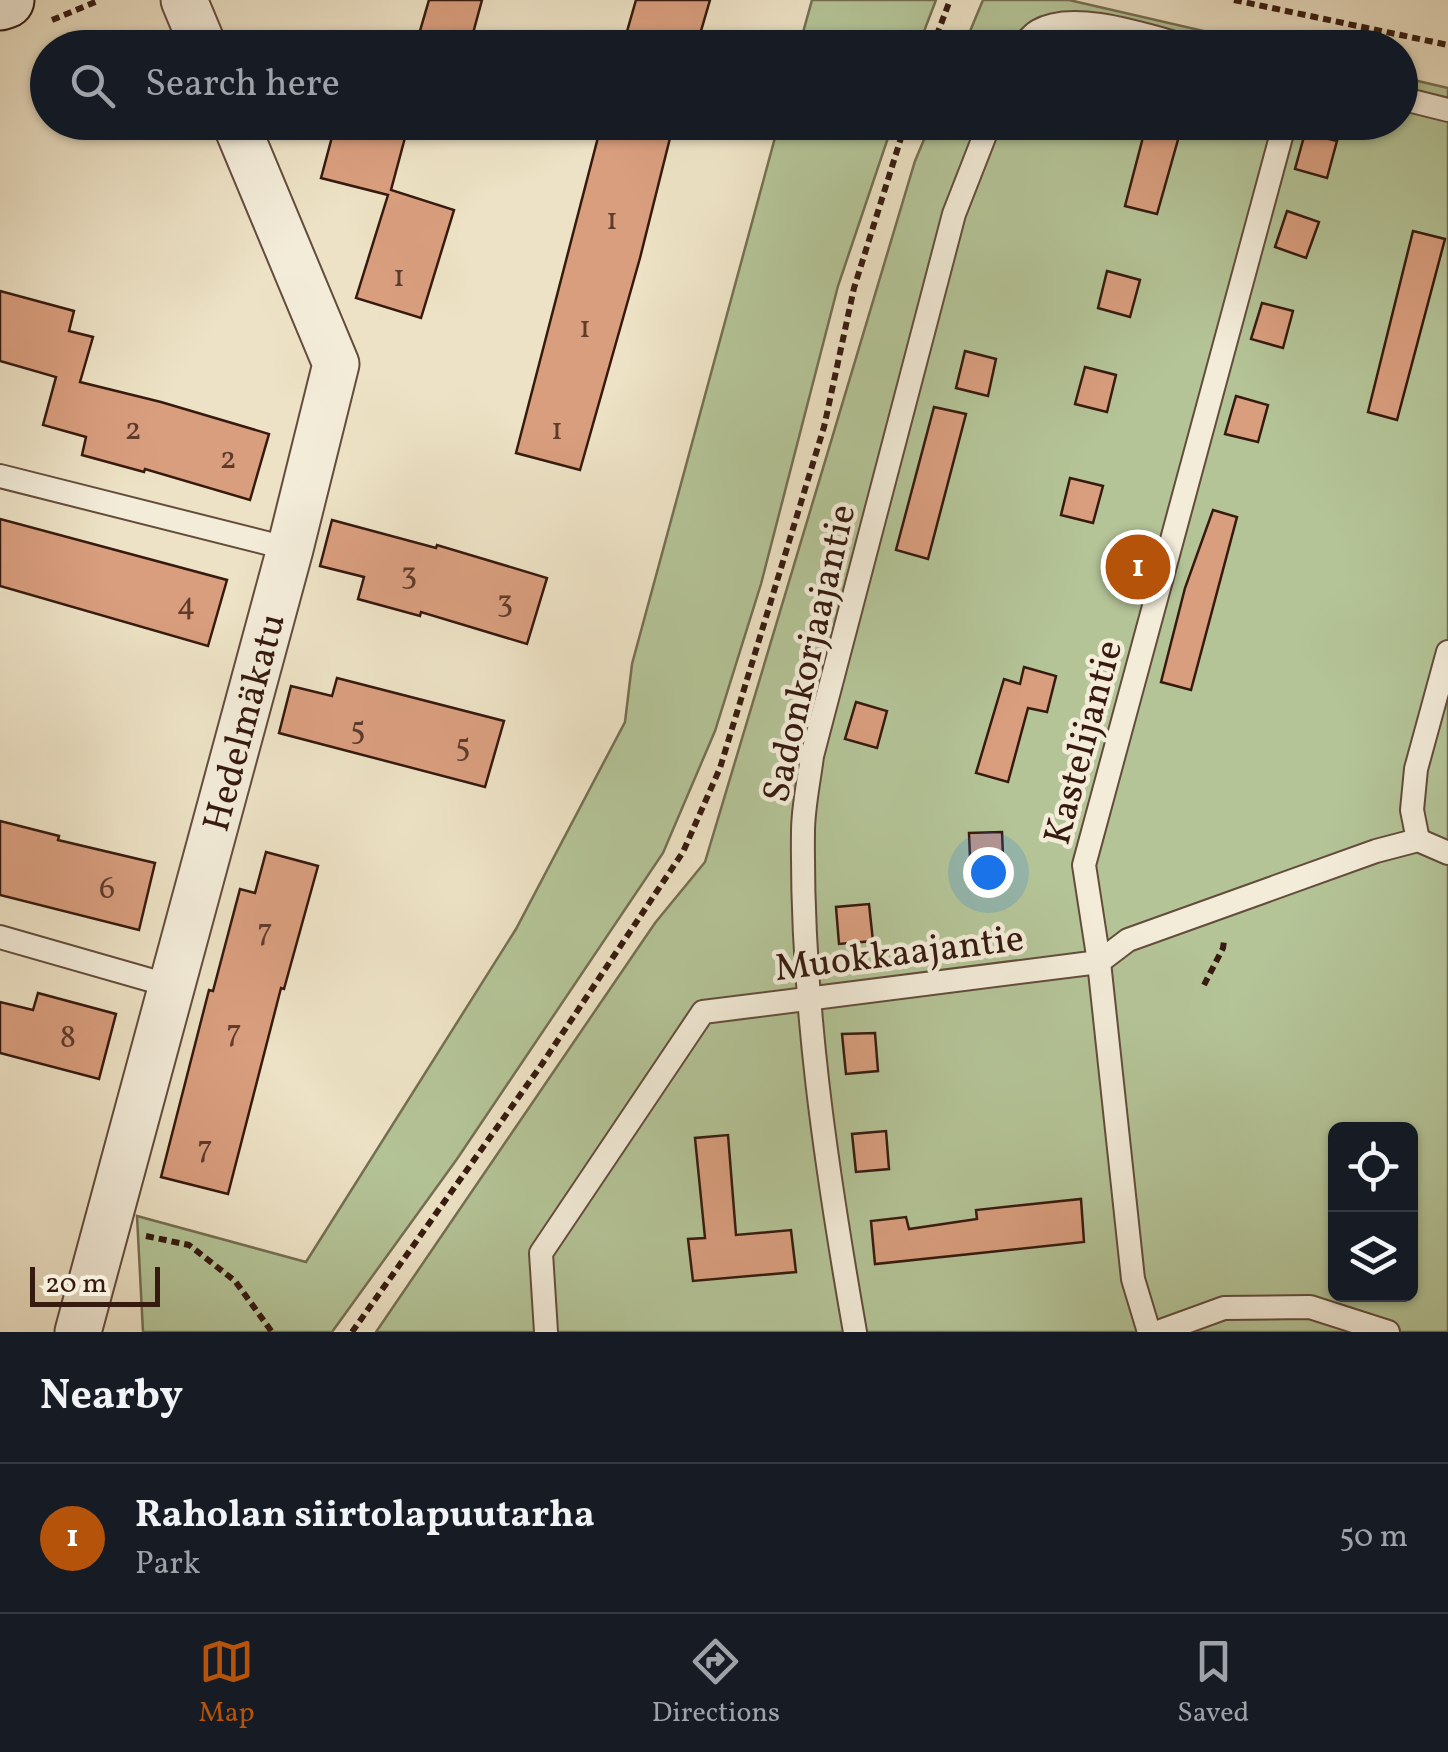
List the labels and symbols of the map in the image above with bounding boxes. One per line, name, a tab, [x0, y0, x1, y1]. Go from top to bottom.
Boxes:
house number: 1	[606, 199, 618, 243]
house number: 1	[393, 256, 405, 300]
house number: 1	[579, 307, 591, 351]
house number: 2	[124, 409, 142, 453]
house number: 1	[551, 409, 563, 453]
house number: 2	[219, 438, 237, 482]
street label: Sadonkorjaajantie	[751, 500, 871, 808]
pin: 1	[1106, 530, 1170, 604]
house number: 3	[401, 554, 417, 598]
house number: 3	[497, 582, 513, 626]
house number: 4	[176, 584, 196, 628]
street label: Hedelmäkatu	[192, 608, 301, 838]
street label: Kastelijantie	[1033, 635, 1138, 851]
house number: 5	[350, 709, 366, 753]
house number: 5	[455, 726, 471, 770]
your location	[963, 847, 1014, 898]
house number: 6	[99, 868, 115, 912]
house number: 7	[257, 910, 273, 954]
street label: Muokkaajantie	[772, 914, 1027, 997]
house number: 7	[226, 1011, 242, 1055]
house number: 8	[60, 1017, 76, 1061]
house number: 7	[197, 1127, 213, 1171]
scale bar	[30, 1262, 160, 1306]

